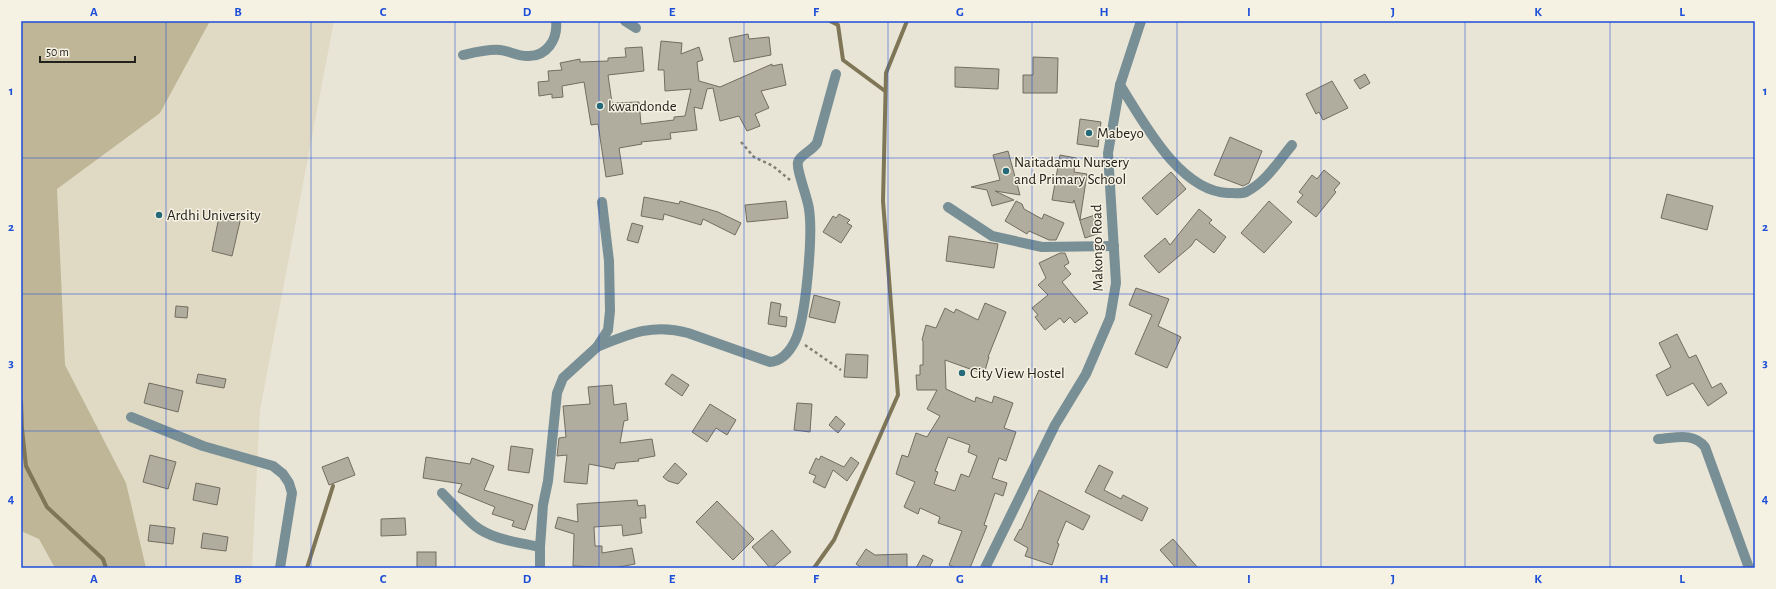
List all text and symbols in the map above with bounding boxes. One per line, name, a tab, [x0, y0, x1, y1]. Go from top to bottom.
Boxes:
text: A	[90, 6, 98, 19]
text: B	[234, 6, 242, 19]
text: C	[380, 6, 387, 19]
text: D	[523, 6, 532, 19]
text: E	[669, 6, 676, 19]
text: F	[813, 6, 820, 19]
text: G	[956, 6, 964, 19]
text: H	[1099, 6, 1109, 19]
text: I	[1247, 6, 1251, 19]
text: J	[1391, 6, 1395, 19]
text: K	[1534, 6, 1542, 19]
text: L	[1679, 6, 1685, 19]
scale bar	[40, 38, 135, 64]
text: 50 m	[46, 46, 69, 58]
text: 1	[9, 85, 13, 98]
text: 1	[1763, 85, 1767, 98]
place label: kwandonde	[608, 99, 677, 114]
marker: kwandonde	[595, 101, 605, 111]
place label: Mabeyo	[1097, 126, 1144, 141]
marker: Mabeyo	[1084, 128, 1094, 138]
place label: Naitadamu Nursery and Primary School	[1014, 155, 1130, 187]
marker: Naitadamu Nursery and Primary School	[1001, 166, 1011, 176]
street label: Makongo Road	[1089, 204, 1106, 292]
place label: Ardhi University	[167, 208, 261, 223]
marker: Ardhi University	[154, 210, 164, 220]
text: 2	[8, 221, 14, 234]
text: 2	[1762, 221, 1768, 234]
text: 3	[8, 357, 14, 370]
text: 3	[1762, 357, 1768, 370]
place label: City View Hostel	[970, 366, 1065, 381]
marker: City View Hostel	[957, 368, 967, 378]
text: 4	[8, 493, 15, 506]
text: 4	[1762, 493, 1769, 506]
text: A	[90, 573, 98, 586]
text: B	[234, 573, 242, 586]
text: C	[380, 573, 387, 586]
text: D	[523, 573, 532, 586]
text: E	[669, 573, 676, 586]
text: F	[813, 573, 820, 586]
text: G	[956, 573, 964, 586]
text: H	[1099, 573, 1109, 586]
text: I	[1247, 573, 1251, 586]
text: J	[1391, 573, 1395, 586]
text: K	[1534, 573, 1542, 586]
text: L	[1679, 573, 1685, 586]

